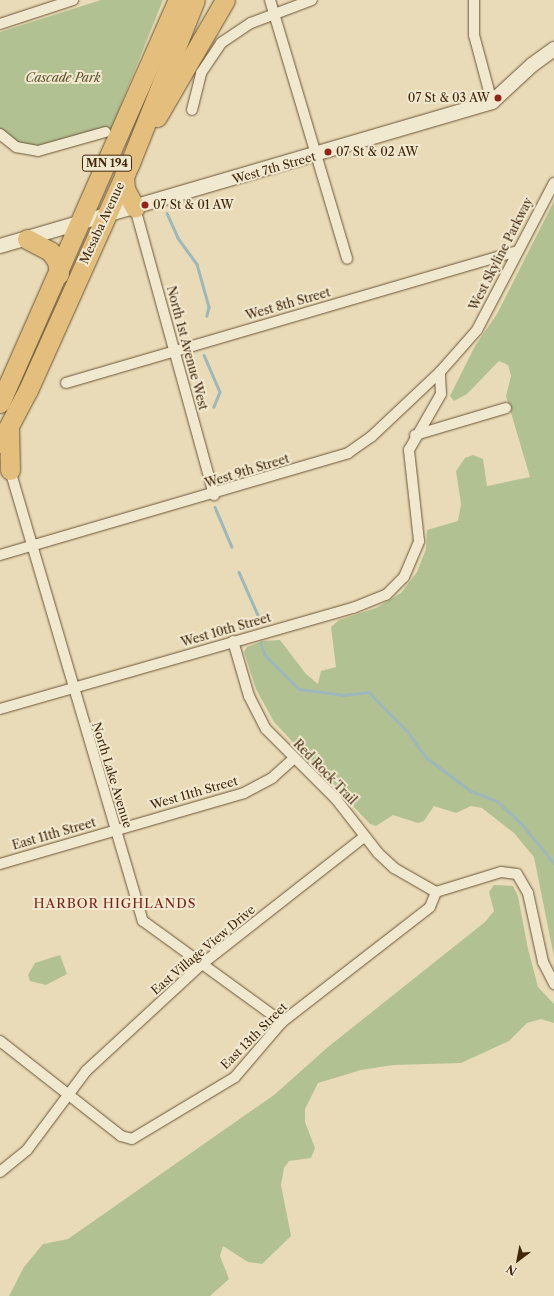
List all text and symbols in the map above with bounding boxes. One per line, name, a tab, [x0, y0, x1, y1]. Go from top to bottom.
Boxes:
park label: Cascade Park	[26, 71, 100, 85]
place label: 07 St & 03 AW	[407, 91, 490, 105]
marker: 07 St & 03 AW	[493, 93, 503, 103]
place label: 07 St & 02 AW	[336, 145, 419, 159]
marker: 07 St & 02 AW	[323, 147, 333, 157]
street label: West 7th Street	[231, 149, 317, 187]
road number: MN 194	[81, 154, 133, 172]
street label: Mesaba Avenue	[77, 179, 127, 267]
street label: West Skyline Parkway	[466, 195, 536, 313]
place label: 07 St & 01 AW	[153, 198, 234, 212]
marker: 07 St & 01 AW	[140, 200, 150, 210]
street label: North 1st Avenue West	[163, 284, 211, 412]
street label: West 8th Street	[244, 285, 332, 323]
street label: West 9th Street	[203, 451, 291, 491]
street label: West 10th Street	[179, 610, 273, 650]
street label: North Lake Avenue	[89, 720, 135, 830]
street label: Red Rock Trail	[290, 736, 360, 808]
street label: West 11th Street	[149, 774, 239, 812]
street label: East 11th Street	[11, 815, 97, 853]
district label: HARBOR HIGHLANDS	[33, 895, 197, 911]
street label: East Village View Drive	[148, 902, 258, 998]
street label: East 13th Street	[218, 1000, 290, 1072]
north arrow	[498, 1240, 538, 1280]
text: N	[504, 1262, 519, 1279]

